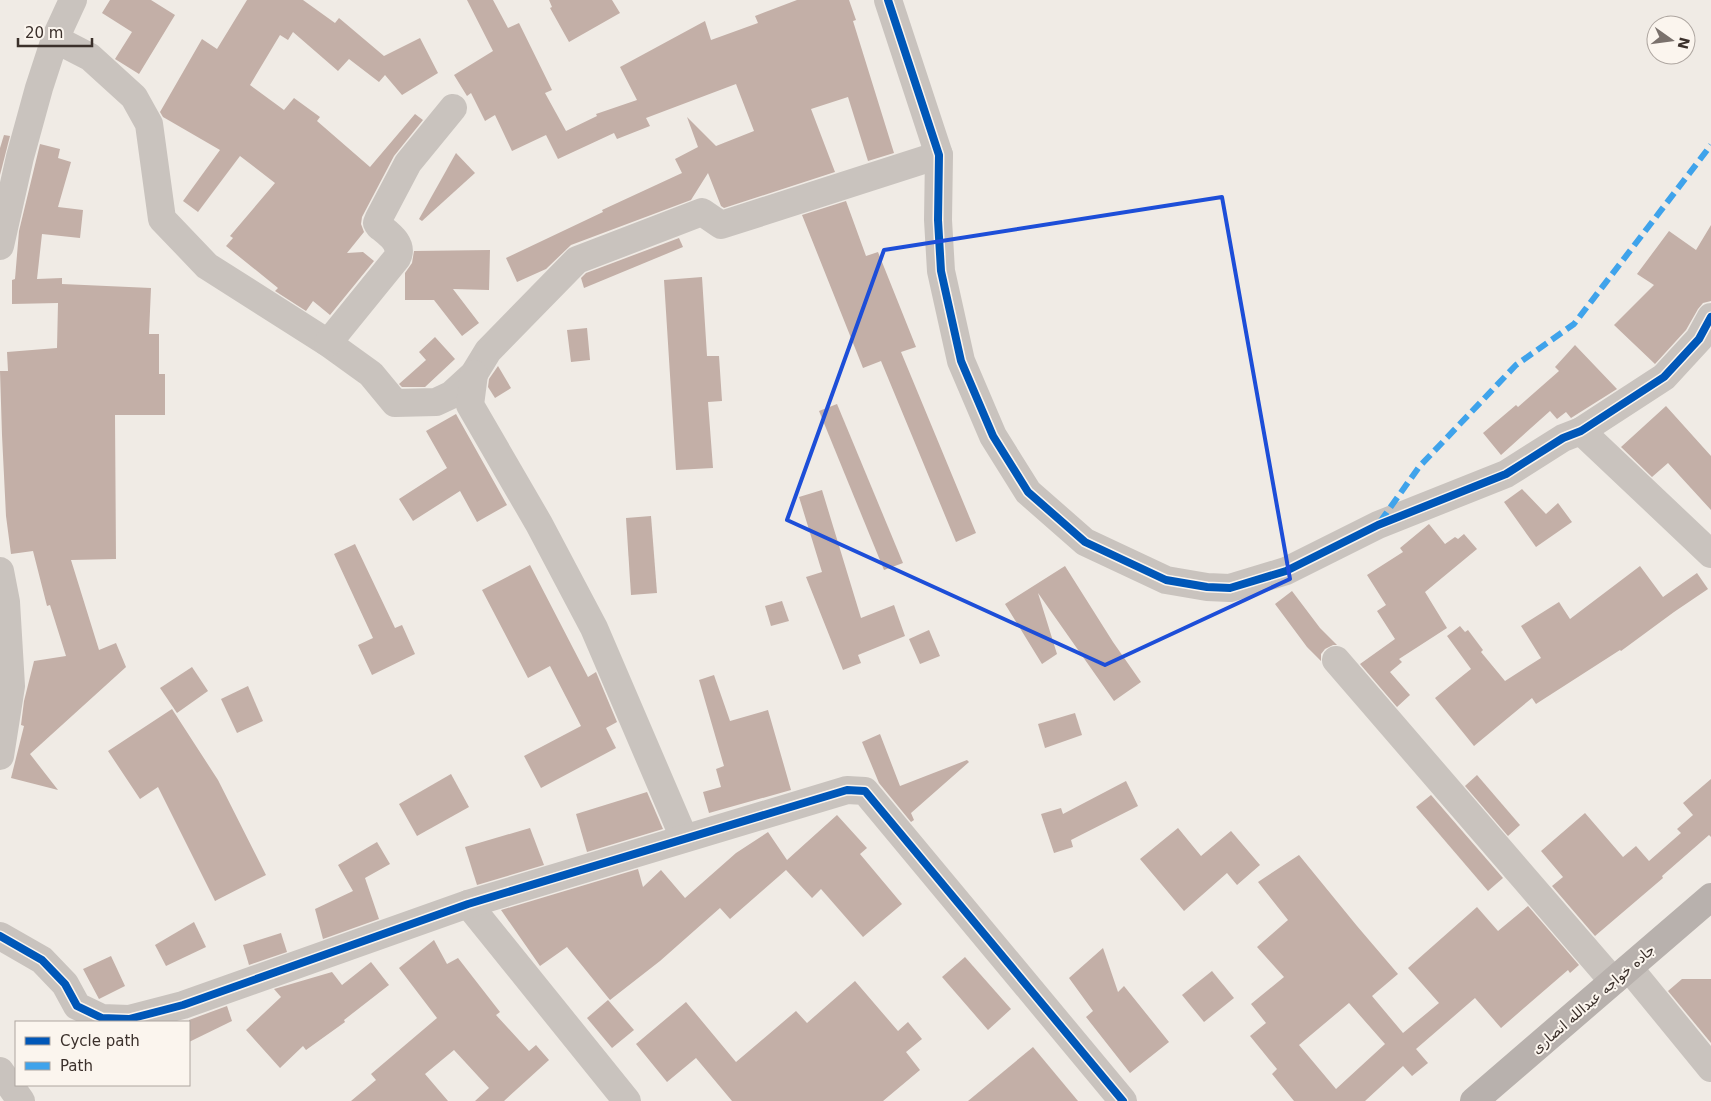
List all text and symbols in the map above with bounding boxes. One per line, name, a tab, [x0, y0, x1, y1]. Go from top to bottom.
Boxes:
scale bar	[18, 15, 91, 47]
north arrow	[1646, 15, 1696, 65]
text: 20 m	[25, 24, 63, 42]
text: N	[1674, 36, 1693, 51]
street label: جاده خواجه عبدالله انصاری	[1528, 941, 1658, 1058]
legend	[15, 1021, 190, 1086]
text: Cycle path	[60, 1032, 140, 1050]
text: Path	[60, 1057, 93, 1075]

